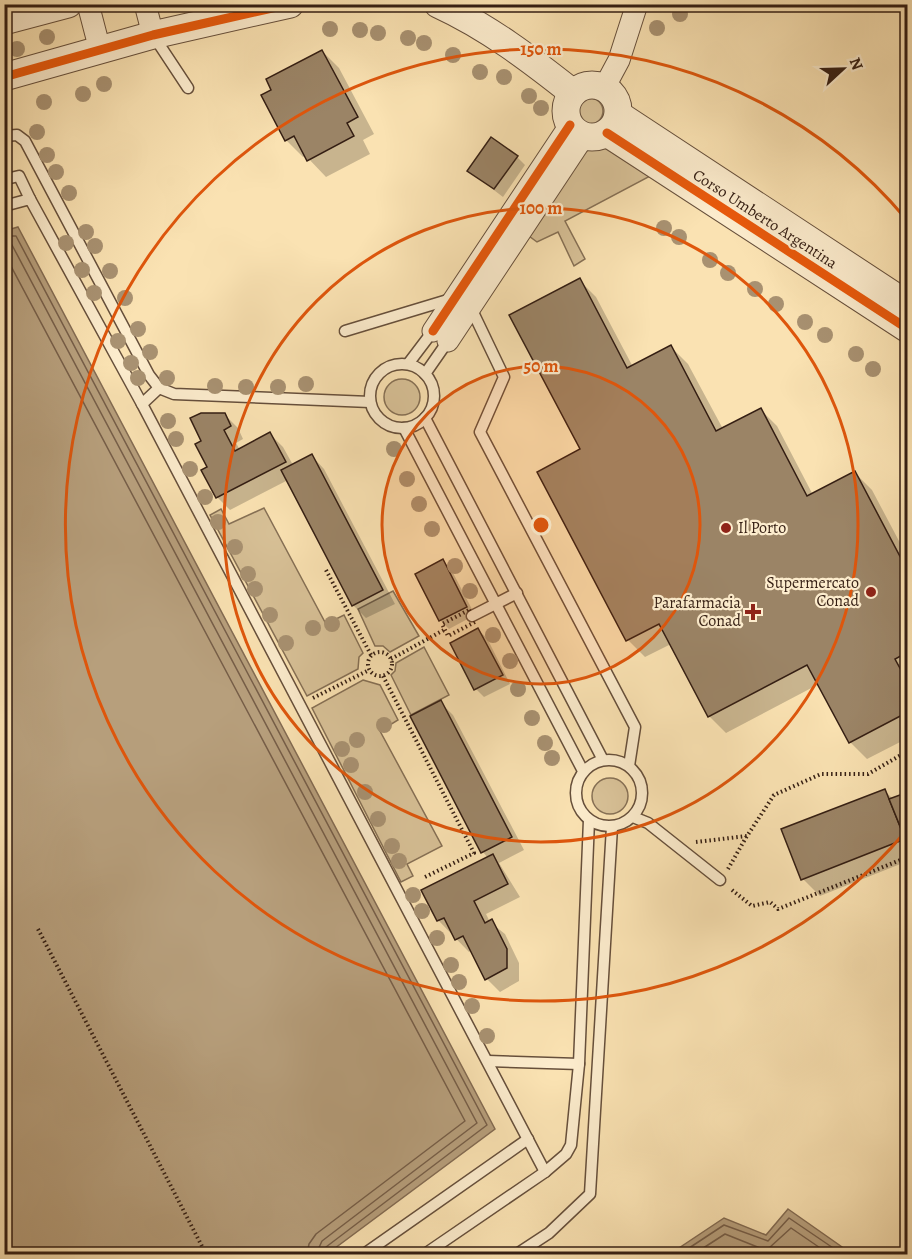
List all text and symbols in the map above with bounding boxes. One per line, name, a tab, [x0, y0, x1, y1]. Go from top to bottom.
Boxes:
text: 150 m	[520, 37, 562, 61]
north arrow	[813, 39, 873, 99]
text: N	[844, 54, 868, 74]
street label: Corso Umberto Argentina	[688, 164, 842, 274]
text: 100 m	[520, 196, 562, 220]
text: 50 m	[524, 354, 558, 378]
centre of rings	[531, 515, 551, 535]
place label: Il Porto	[738, 517, 786, 539]
marker: Il Porto	[719, 521, 733, 535]
place label: Supermercato Conad	[766, 572, 859, 612]
marker: Supermercato Conad	[864, 585, 878, 599]
place label: Parafarmacia Conad	[653, 592, 742, 632]
marker: Parafarmacia Conad	[746, 605, 760, 619]

